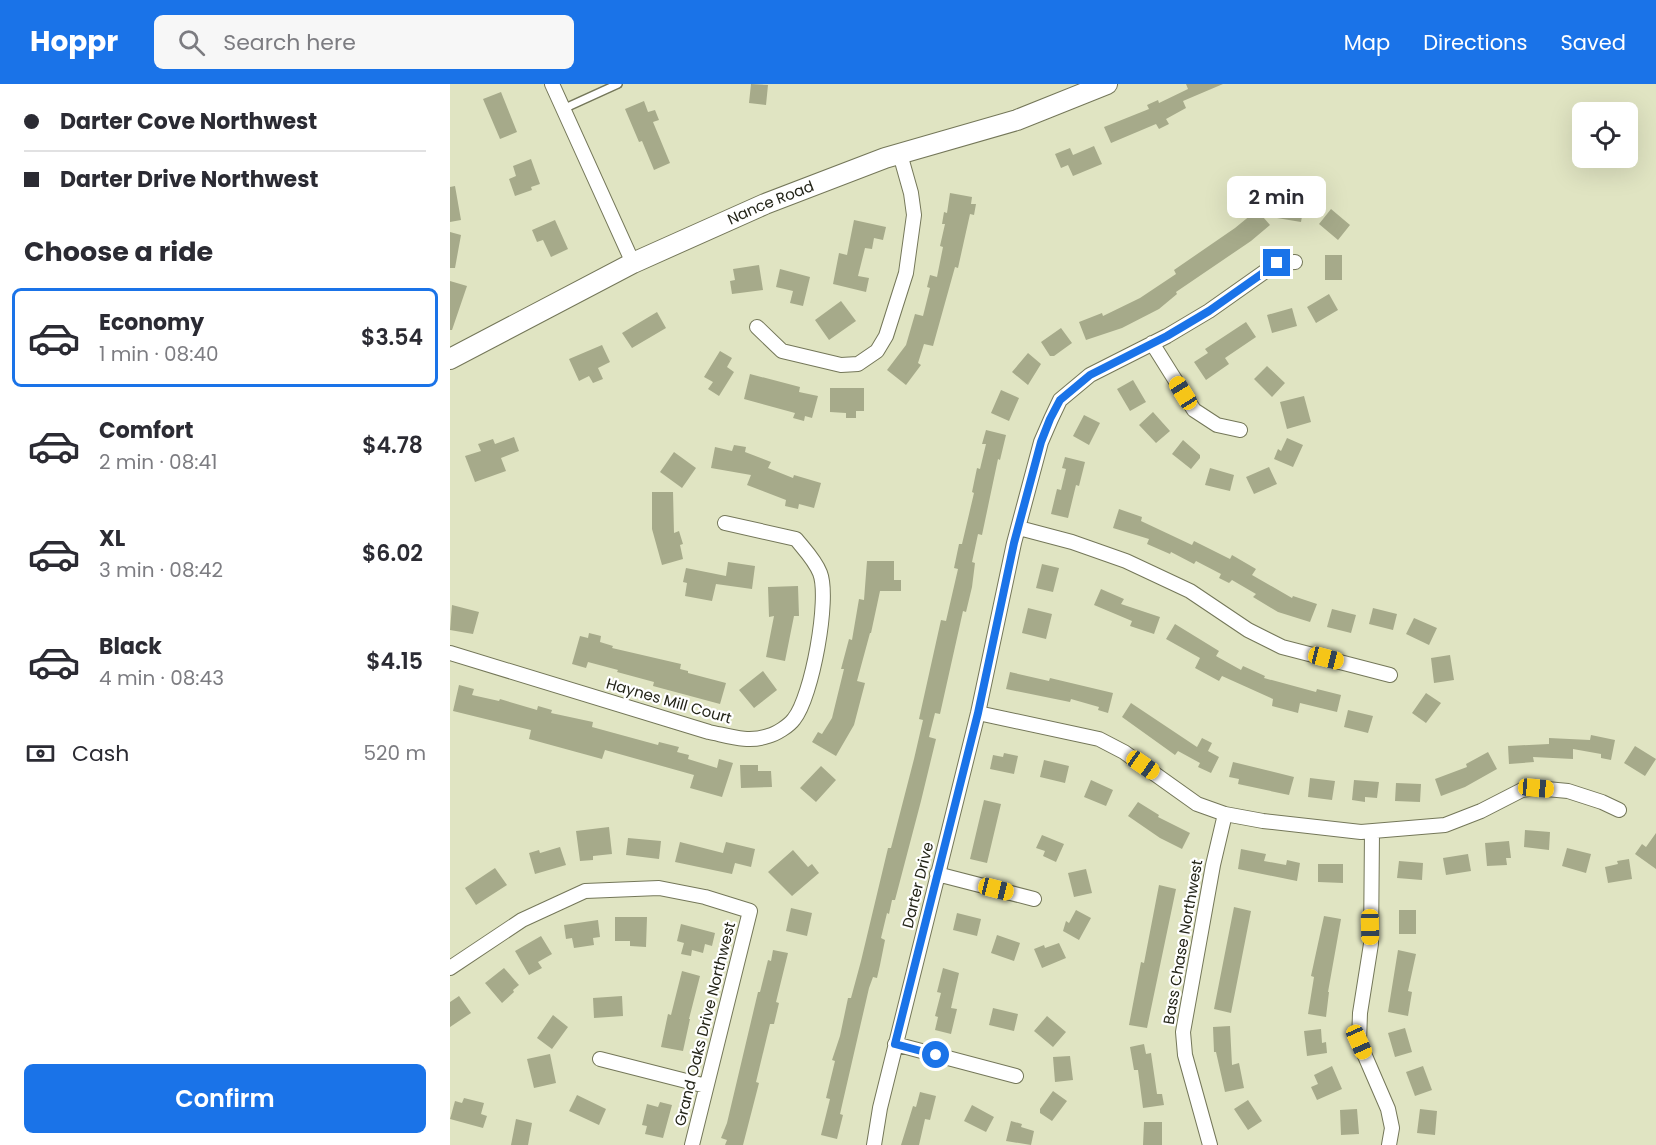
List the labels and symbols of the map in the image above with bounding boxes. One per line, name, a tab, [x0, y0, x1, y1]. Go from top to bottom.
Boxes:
street label: Nance Road	[724, 175, 817, 229]
callout: 2 min	[1228, 176, 1326, 218]
route end	[1263, 249, 1290, 276]
car	[1166, 373, 1200, 413]
car	[1306, 645, 1346, 671]
street label: Haynes Mill Court	[604, 673, 734, 728]
car	[1123, 747, 1163, 783]
car	[1517, 777, 1555, 799]
street label: Darter Drive	[897, 839, 938, 930]
street label: Bass Chase Northwest	[1158, 858, 1207, 1026]
car	[976, 876, 1016, 902]
car	[1361, 909, 1379, 945]
street label: Grand Oaks Drive Northwest	[669, 919, 740, 1128]
car	[1343, 1022, 1375, 1062]
route start	[922, 1041, 949, 1068]

